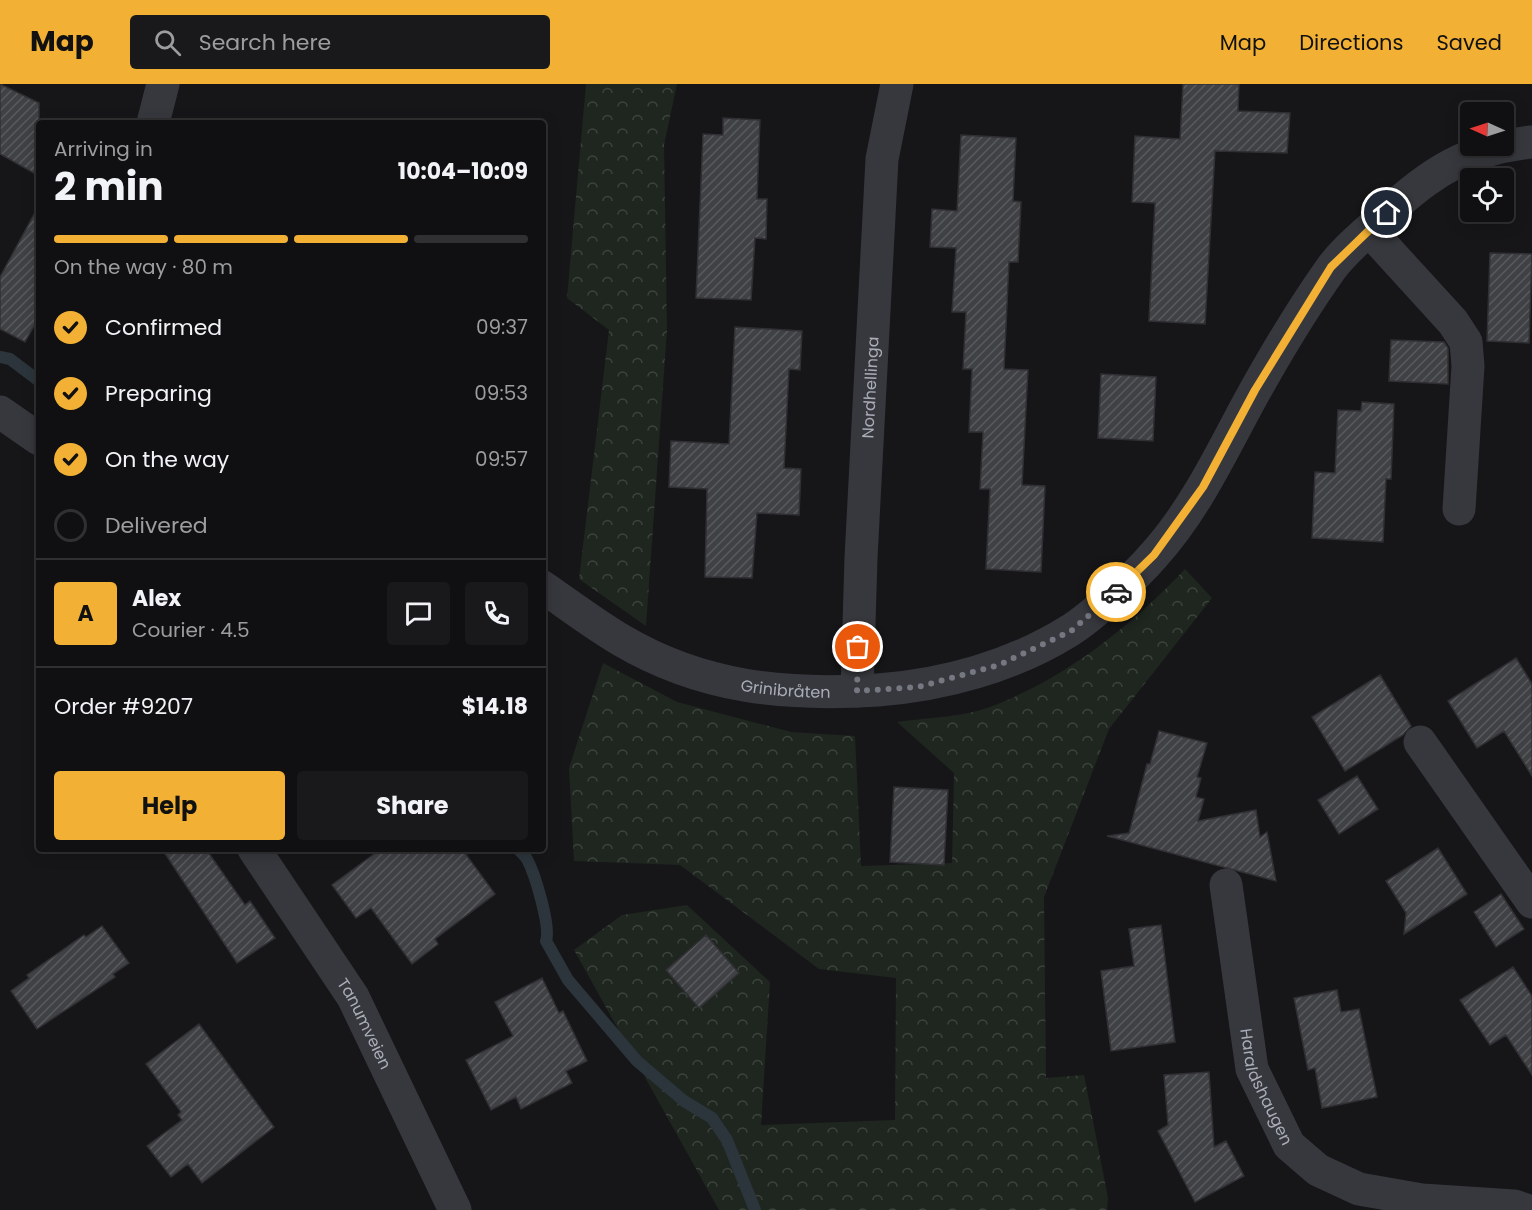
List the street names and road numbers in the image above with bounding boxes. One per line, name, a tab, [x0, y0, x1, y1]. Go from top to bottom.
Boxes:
street label: Nordhellinga	[856, 336, 885, 439]
street label: Grinibråten	[739, 674, 831, 704]
street label: Tanumveien	[331, 974, 397, 1073]
street label: Haraldshaugen	[1234, 1027, 1298, 1149]

